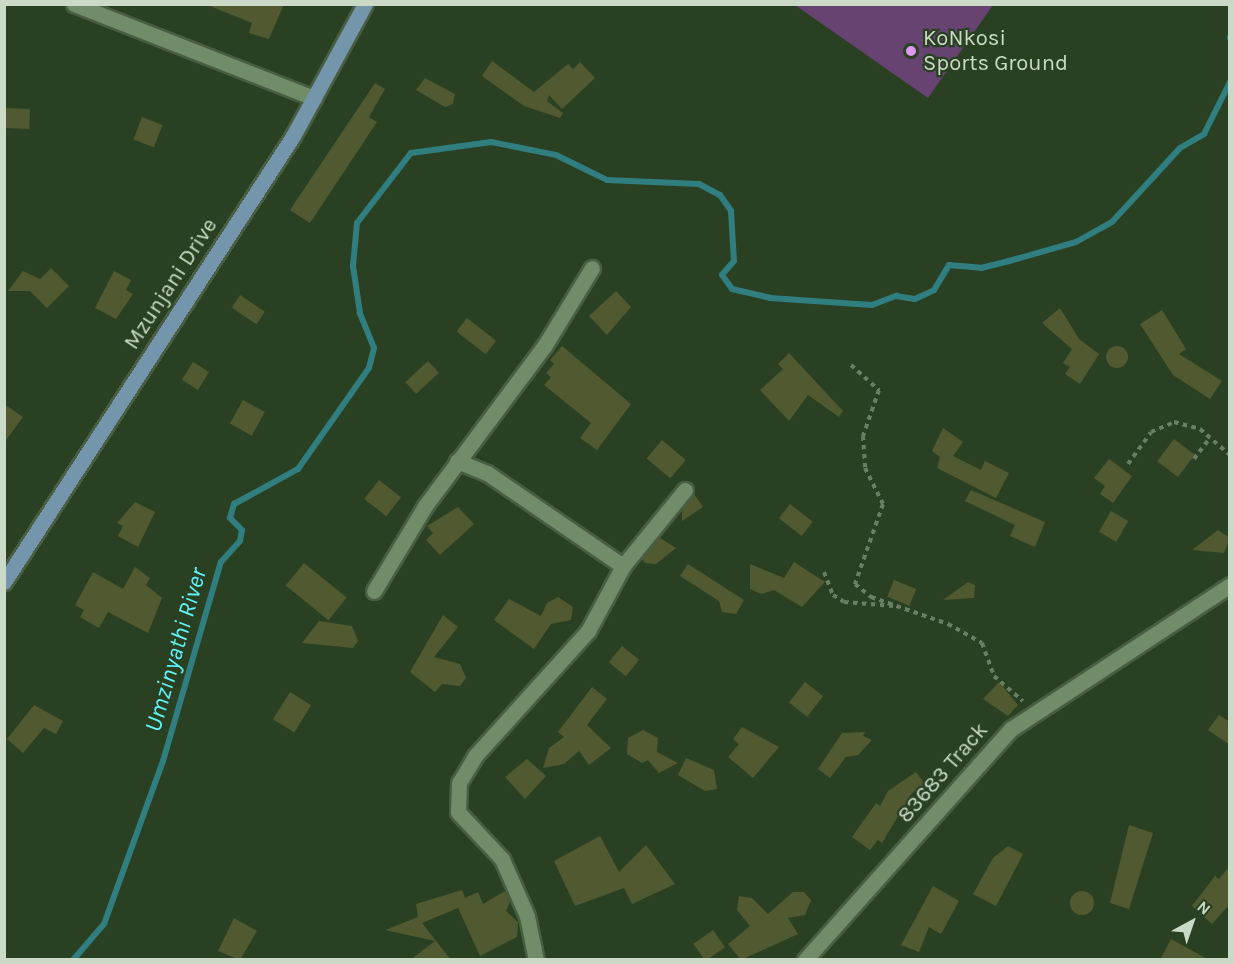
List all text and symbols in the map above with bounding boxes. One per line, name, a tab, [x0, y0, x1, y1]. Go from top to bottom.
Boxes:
place label: KoNkosi Sports Ground	[923, 25, 1068, 76]
marker: KoNkosi Sports Ground	[904, 44, 918, 58]
street label: Mzunjani Drive	[119, 213, 223, 355]
water label: Umzinyathi River	[139, 565, 213, 735]
street label: 83683 Track	[892, 718, 994, 828]
north arrow	[1162, 892, 1222, 952]
text: N	[1193, 897, 1214, 919]

